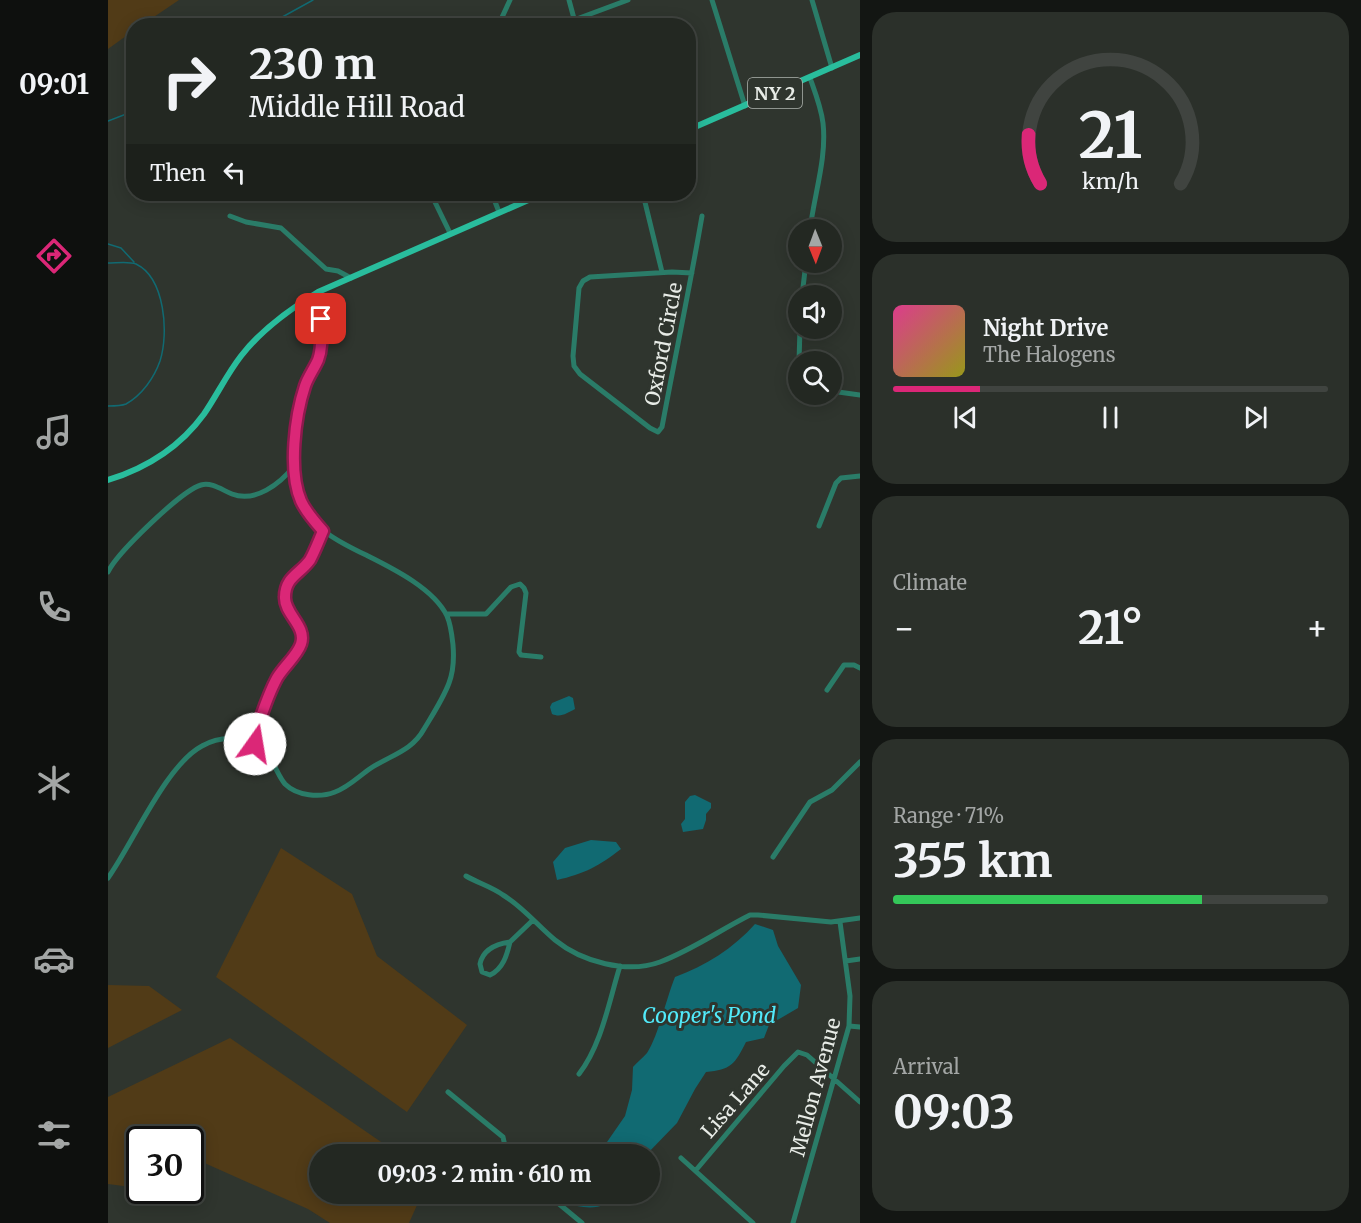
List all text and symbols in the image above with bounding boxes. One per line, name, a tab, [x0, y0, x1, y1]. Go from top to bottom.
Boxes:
text: 230 m	[249, 38, 376, 90]
icon: right	[150, 42, 228, 120]
text: 09:01	[19, 67, 89, 101]
road number: NY 2	[748, 78, 802, 108]
text: Middle Hill Road	[249, 90, 465, 124]
text: 21	[1079, 97, 1142, 175]
icon: left	[218, 156, 251, 189]
text: Then	[150, 159, 206, 187]
text: km/h	[1082, 168, 1139, 195]
north arrow	[788, 219, 842, 273]
map controls	[788, 219, 842, 405]
icon: directions	[33, 235, 75, 277]
street label: Oxford Circle	[639, 280, 687, 408]
button: sound	[788, 285, 842, 339]
pin	[295, 293, 346, 344]
icon: arrive	[304, 302, 337, 335]
text: Night Drive	[983, 314, 1108, 342]
text: The Halogens	[983, 342, 1115, 367]
button: search	[788, 351, 842, 405]
icon: previous	[949, 401, 982, 434]
icon: pause	[1094, 401, 1127, 434]
icon: next	[1239, 401, 1272, 434]
icon: music	[33, 411, 75, 453]
text: Climate	[893, 570, 967, 595]
icon: phone	[33, 586, 75, 628]
text: 21°	[1078, 600, 1143, 656]
text: −	[893, 608, 915, 649]
text: +	[1306, 608, 1328, 649]
position arrow	[223, 712, 287, 776]
icon: climate	[33, 762, 75, 804]
text: Range · 71%	[893, 803, 1004, 828]
text: 355 km	[893, 833, 1053, 889]
icon: car	[33, 938, 75, 980]
water label: Cooper's Pond	[642, 1002, 776, 1029]
street label: Mellon Avenue	[785, 1015, 845, 1159]
text: Arrival	[893, 1054, 960, 1079]
street label: Lisa Lane	[695, 1057, 775, 1143]
text: 09:03	[893, 1084, 1015, 1140]
icon: filters	[33, 1114, 75, 1156]
speed limit sign: 30	[126, 1126, 204, 1204]
text: 09:03 · 2 min · 610 m	[378, 1160, 591, 1188]

